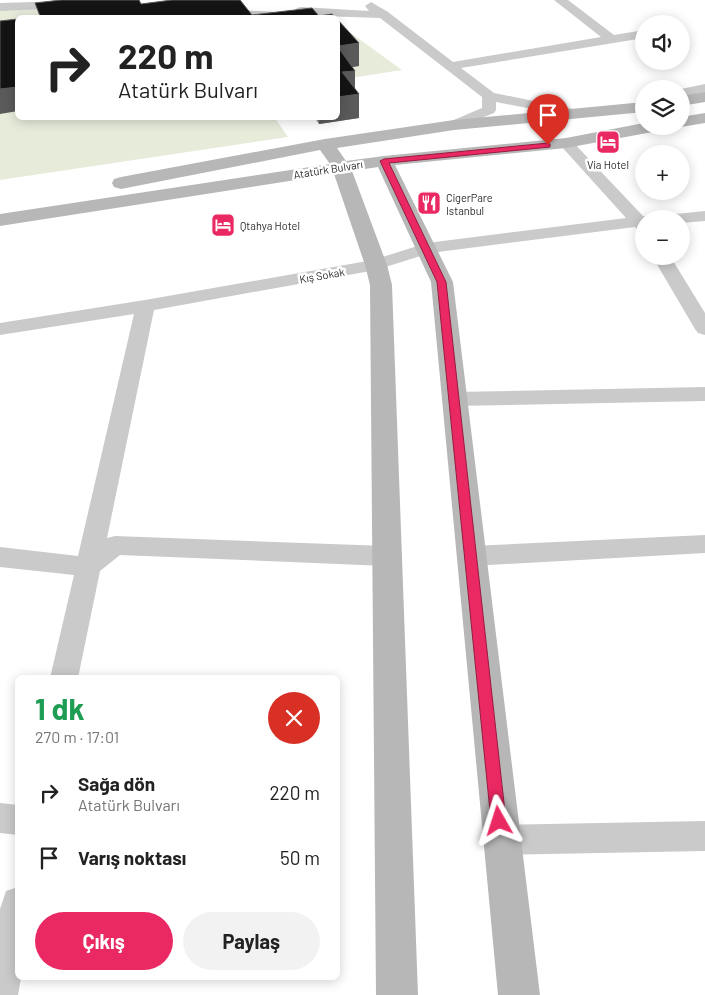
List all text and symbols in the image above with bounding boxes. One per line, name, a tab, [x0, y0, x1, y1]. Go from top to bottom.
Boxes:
map controls	[635, 15, 690, 265]
button: sound	[635, 15, 690, 70]
text: 220 m	[118, 34, 213, 76]
icon: right	[35, 35, 100, 100]
text: Atatürk Bulvarı	[118, 76, 258, 102]
button: layers	[635, 80, 690, 135]
pin	[527, 94, 569, 145]
icon: arrive	[534, 101, 562, 129]
hotel icon: Via Hotel	[595, 129, 621, 155]
button: +	[635, 145, 690, 200]
street label: Atatürk Bulvarı	[292, 157, 364, 181]
place label: Via Hotel	[587, 158, 629, 171]
restaurant icon: CigerPare Istanbul	[416, 190, 442, 216]
place label: CigerPare Istanbul	[446, 191, 493, 217]
button: −	[635, 210, 690, 265]
hotel icon: Qtahya Hotel	[210, 212, 236, 238]
place label: Qtahya Hotel	[240, 219, 300, 232]
street label: Kış Sokak	[298, 265, 346, 285]
text: 1 dk	[35, 690, 85, 726]
button: close	[268, 692, 320, 744]
text: 270 m · 17:01	[35, 727, 119, 746]
text: Sağa dön	[78, 772, 155, 795]
icon: right	[35, 779, 63, 807]
text: 220 m	[269, 781, 320, 804]
position arrow	[472, 794, 524, 846]
text: Atatürk Bulvarı	[78, 795, 180, 814]
icon: arrive	[35, 844, 63, 872]
text: Varış noktası	[78, 846, 186, 869]
text: 50 m	[280, 846, 320, 869]
button: Çıkış	[35, 912, 173, 970]
button: Paylaş	[183, 912, 320, 970]

